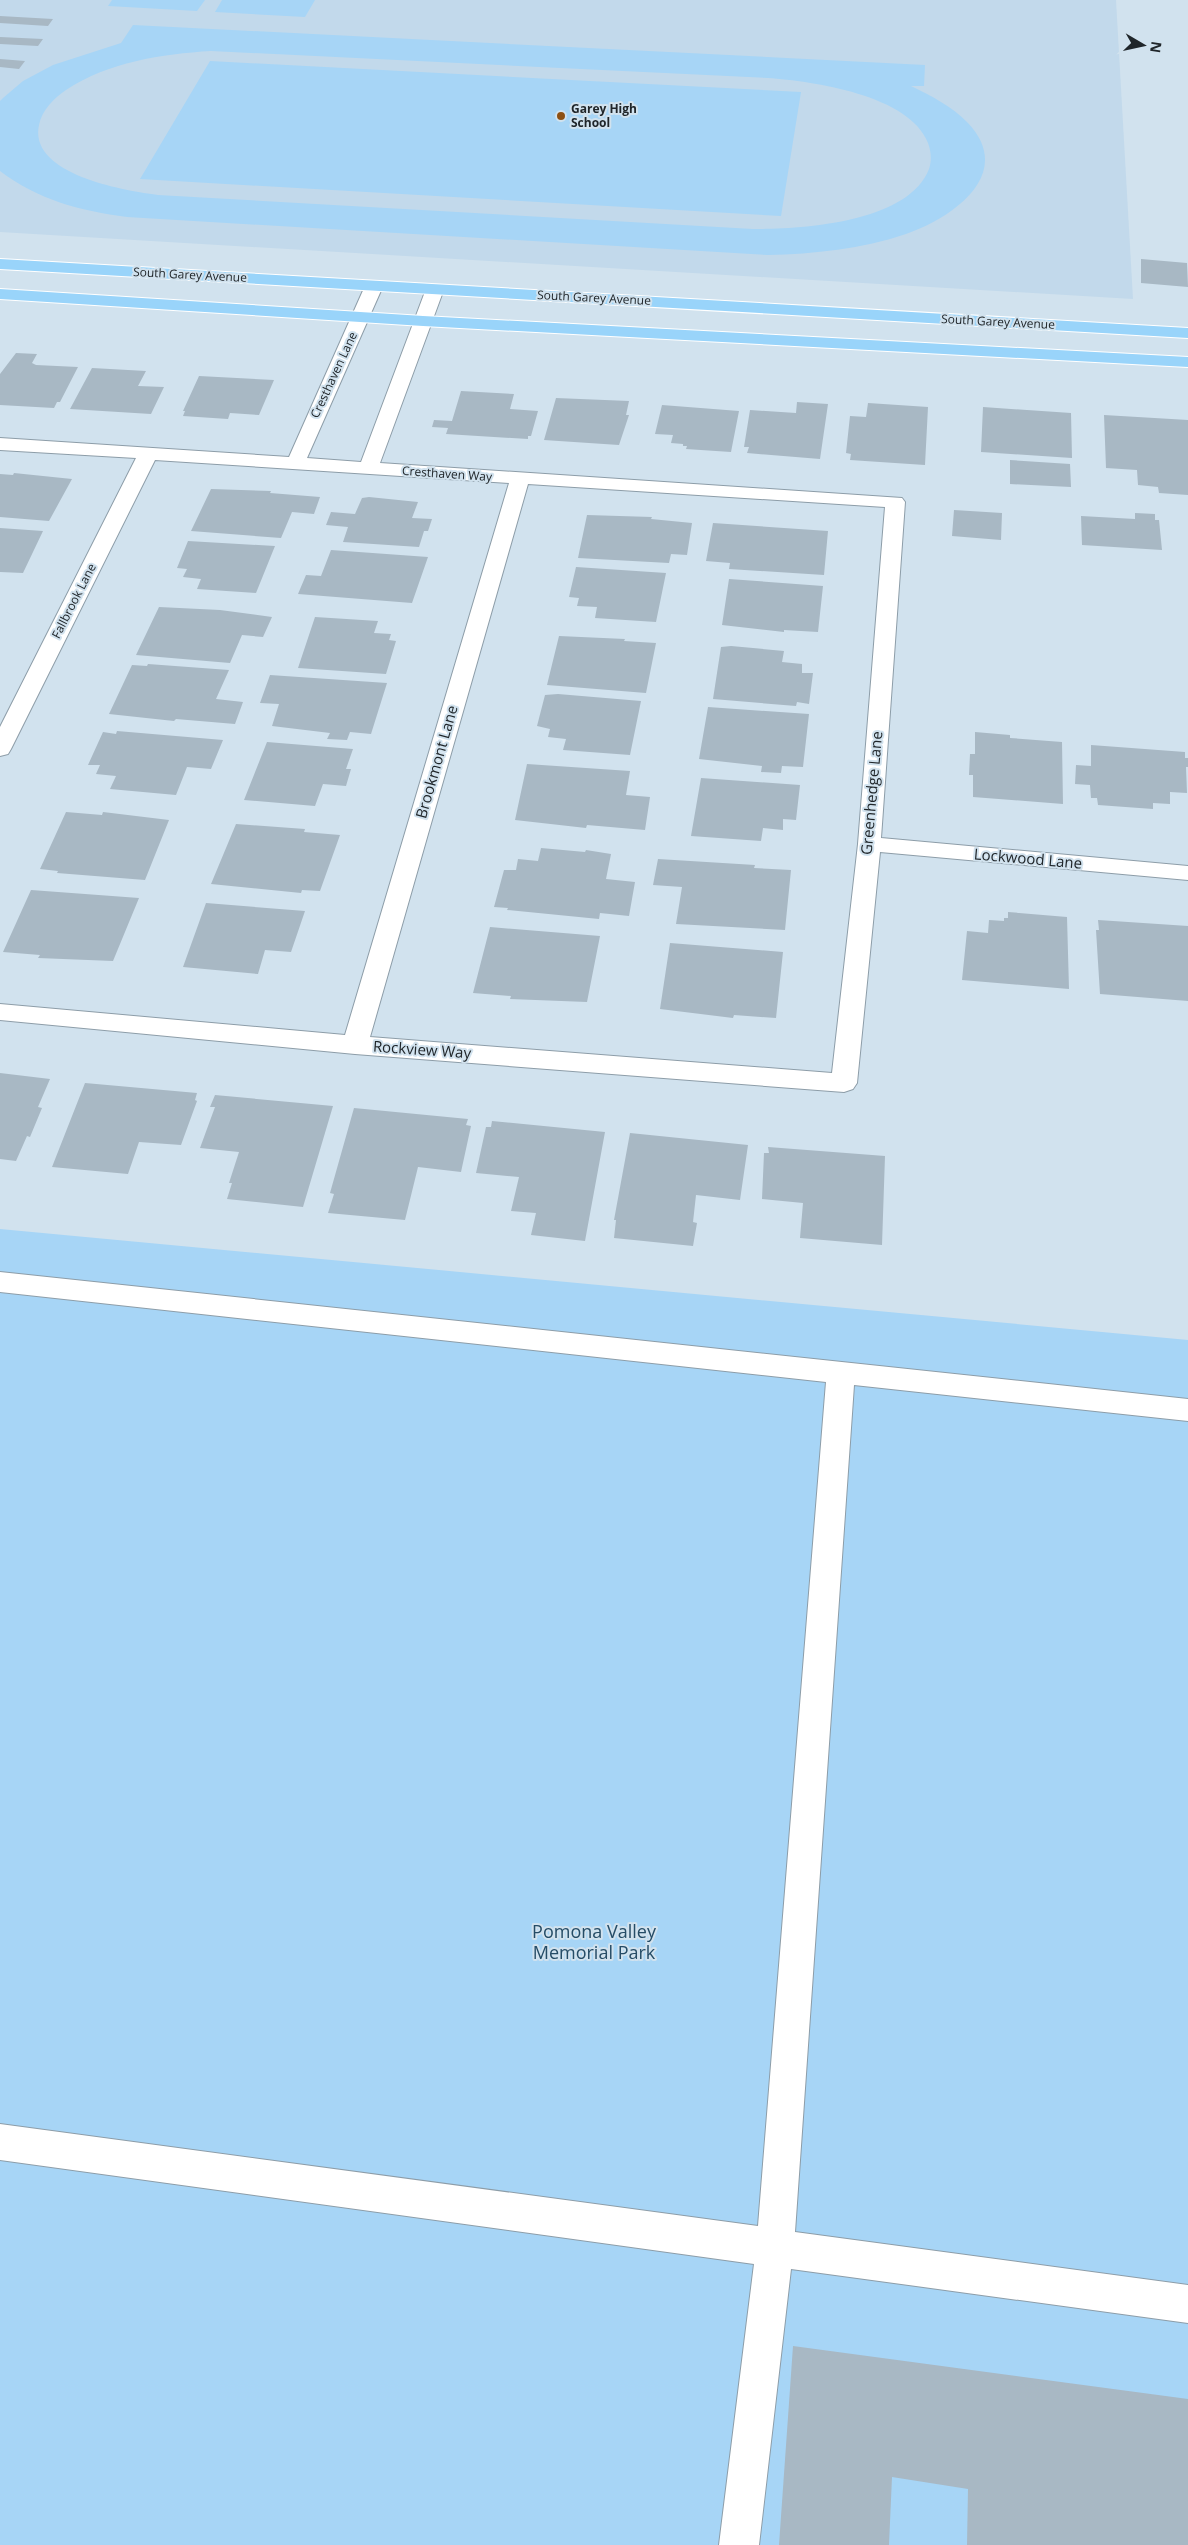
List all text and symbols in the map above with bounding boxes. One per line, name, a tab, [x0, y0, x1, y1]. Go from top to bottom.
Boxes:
north arrow	[1118, 20, 1168, 70]
text: N	[1146, 40, 1167, 54]
place label: Garey High School	[571, 100, 637, 131]
marker: Garey High School	[555, 110, 567, 122]
street label: South Garey Avenue	[133, 263, 248, 286]
street label: South Garey Avenue	[537, 286, 652, 309]
street label: South Garey Avenue	[941, 310, 1056, 333]
street label: Cresthaven Lane	[306, 329, 361, 421]
street label: Cresthaven Way	[401, 462, 494, 485]
street label: Fallbrook Lane	[47, 560, 100, 641]
street label: Brookmont Lane	[410, 703, 462, 821]
street label: Greenhedge Lane	[856, 730, 886, 856]
street label: Lockwood Lane	[973, 843, 1083, 873]
street label: Rockview Way	[372, 1036, 472, 1062]
park label: Pomona Valley Memorial Park	[532, 1919, 657, 1964]

